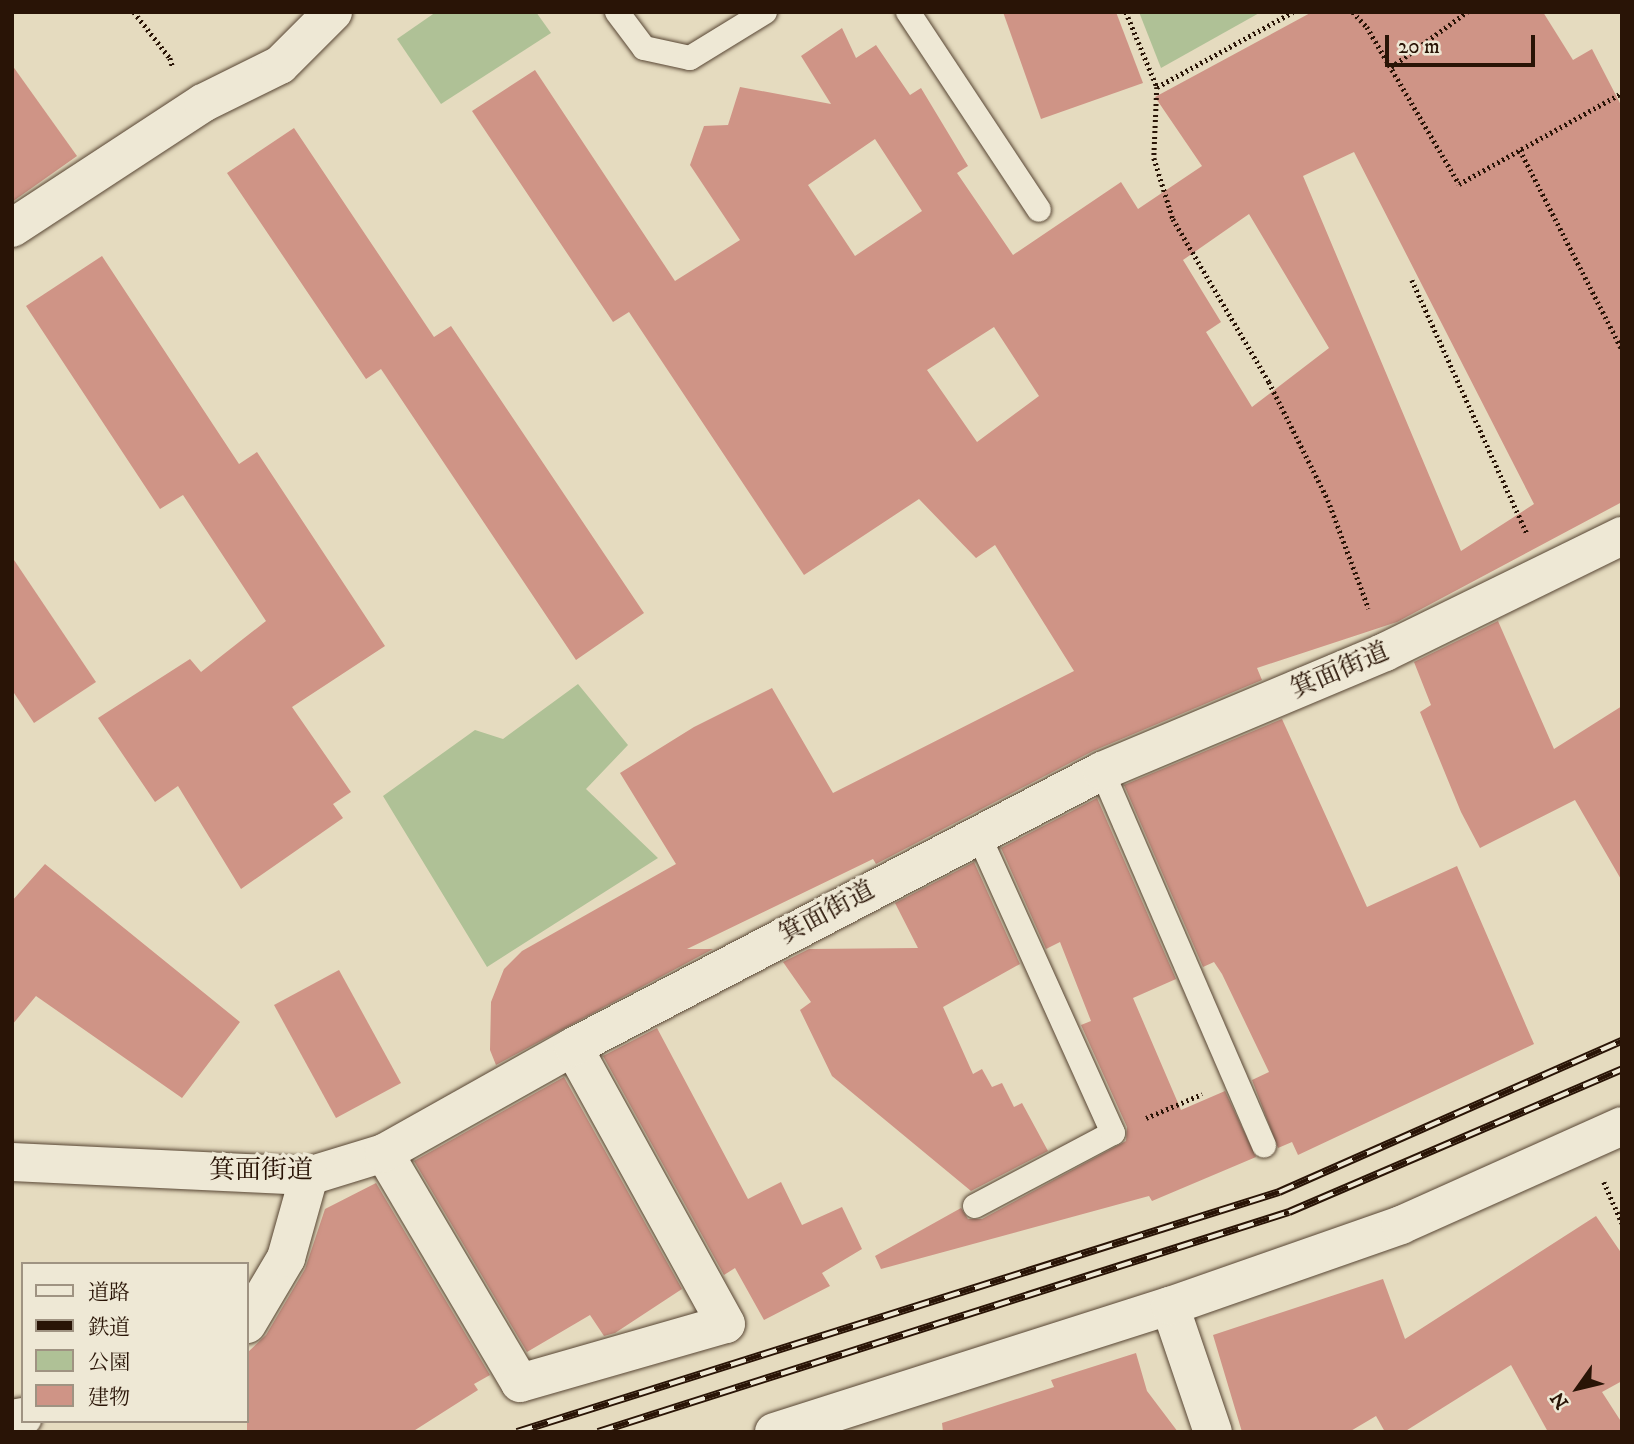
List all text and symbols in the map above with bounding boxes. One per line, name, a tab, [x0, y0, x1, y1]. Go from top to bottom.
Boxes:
scale bar	[1389, 21, 1540, 65]
text: 20 m	[1398, 34, 1440, 60]
street label: 箕面街道	[1286, 636, 1394, 706]
street label: 箕面街道	[774, 875, 880, 951]
street label: 箕面街道	[209, 1155, 313, 1187]
legend	[21, 1262, 248, 1423]
text: 道路	[88, 1280, 130, 1306]
text: 鉄道	[88, 1315, 130, 1341]
text: 公園	[88, 1350, 130, 1376]
north arrow	[1543, 1353, 1613, 1423]
text: 建物	[88, 1385, 130, 1411]
text: N	[1546, 1387, 1574, 1413]

